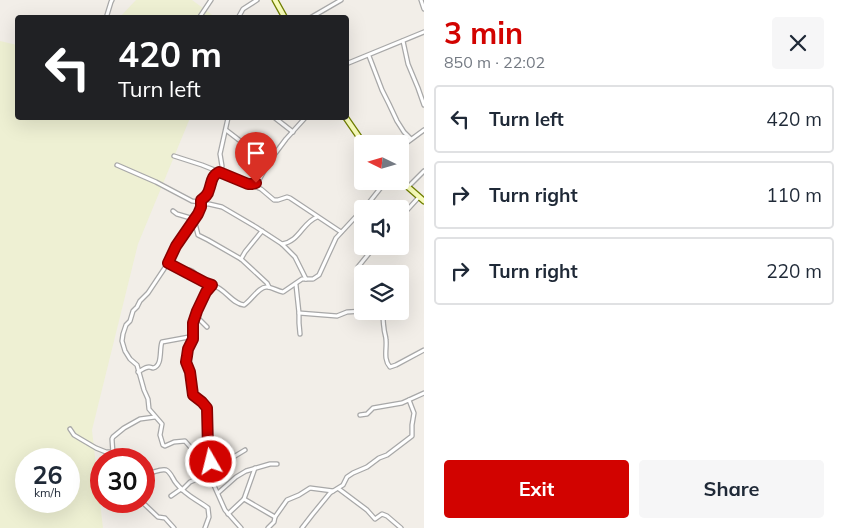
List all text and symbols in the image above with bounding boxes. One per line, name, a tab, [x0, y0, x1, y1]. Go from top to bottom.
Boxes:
text: 3 min	[444, 14, 523, 52]
button: close	[772, 17, 824, 69]
text: 420 m	[118, 32, 222, 76]
icon: left	[35, 35, 100, 100]
text: 850 m · 22:02	[444, 52, 545, 72]
text: Turn left	[118, 75, 201, 103]
icon: left	[446, 105, 474, 133]
text: Turn left	[489, 107, 564, 131]
text: 420 m	[766, 107, 822, 131]
pin	[235, 132, 277, 183]
north arrow	[354, 135, 409, 190]
map controls	[354, 135, 409, 320]
icon: arrive	[242, 139, 270, 167]
icon: right	[446, 181, 474, 209]
text: Turn right	[489, 183, 578, 207]
text: 110 m	[766, 183, 822, 207]
button: sound	[354, 200, 409, 255]
icon: right	[446, 257, 474, 285]
text: Turn right	[489, 259, 578, 283]
text: 220 m	[766, 259, 822, 283]
button: layers	[354, 265, 409, 320]
position arrow	[184, 435, 236, 487]
speed limit sign: 30	[90, 448, 155, 513]
text: 26	[32, 459, 63, 490]
button: Exit	[444, 460, 629, 518]
button: Share	[639, 460, 824, 518]
text: km/h	[34, 485, 61, 500]

